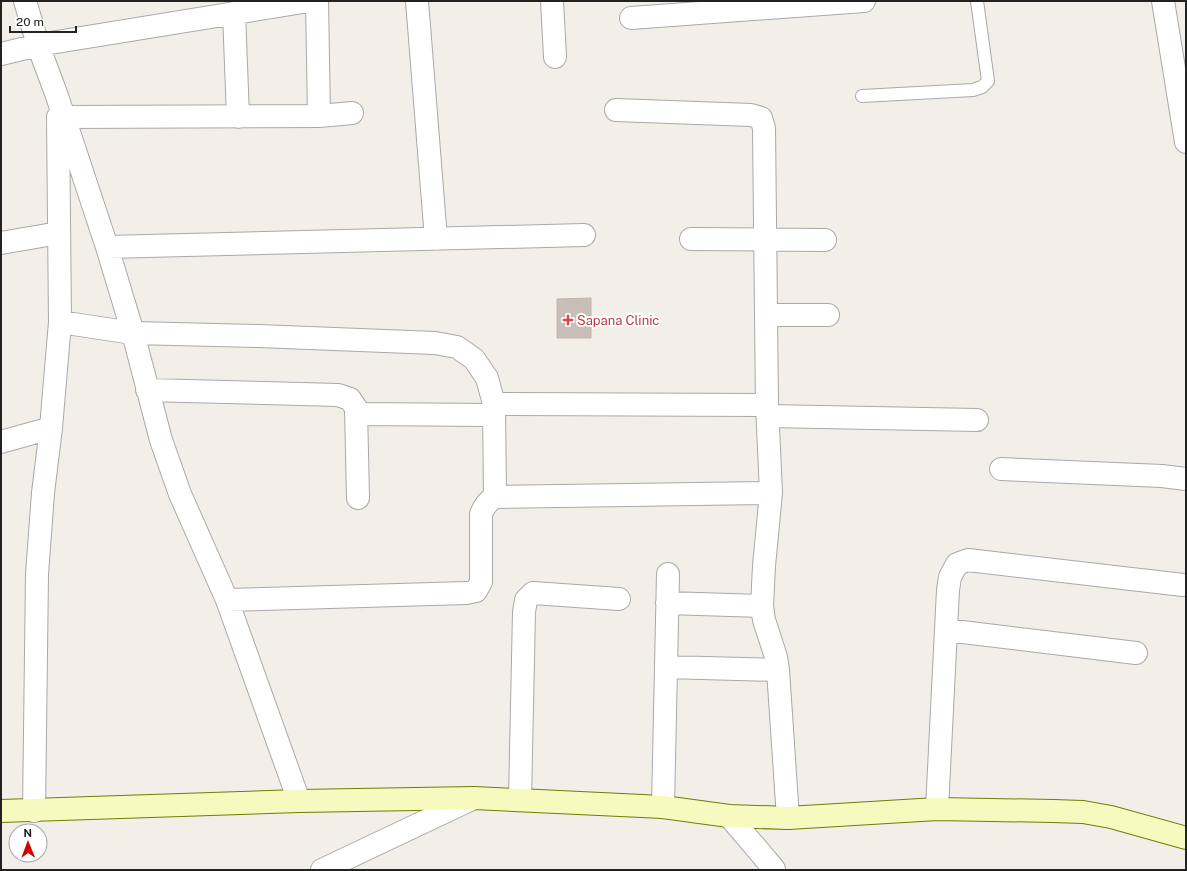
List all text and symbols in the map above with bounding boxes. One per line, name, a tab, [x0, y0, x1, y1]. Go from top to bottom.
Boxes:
scale bar	[10, 8, 76, 34]
text: 20 m	[16, 15, 44, 29]
place label: Sapana Clinic	[577, 313, 659, 328]
marker: Sapana Clinic	[562, 314, 574, 326]
north arrow	[8, 823, 48, 863]
text: N	[23, 827, 32, 839]

